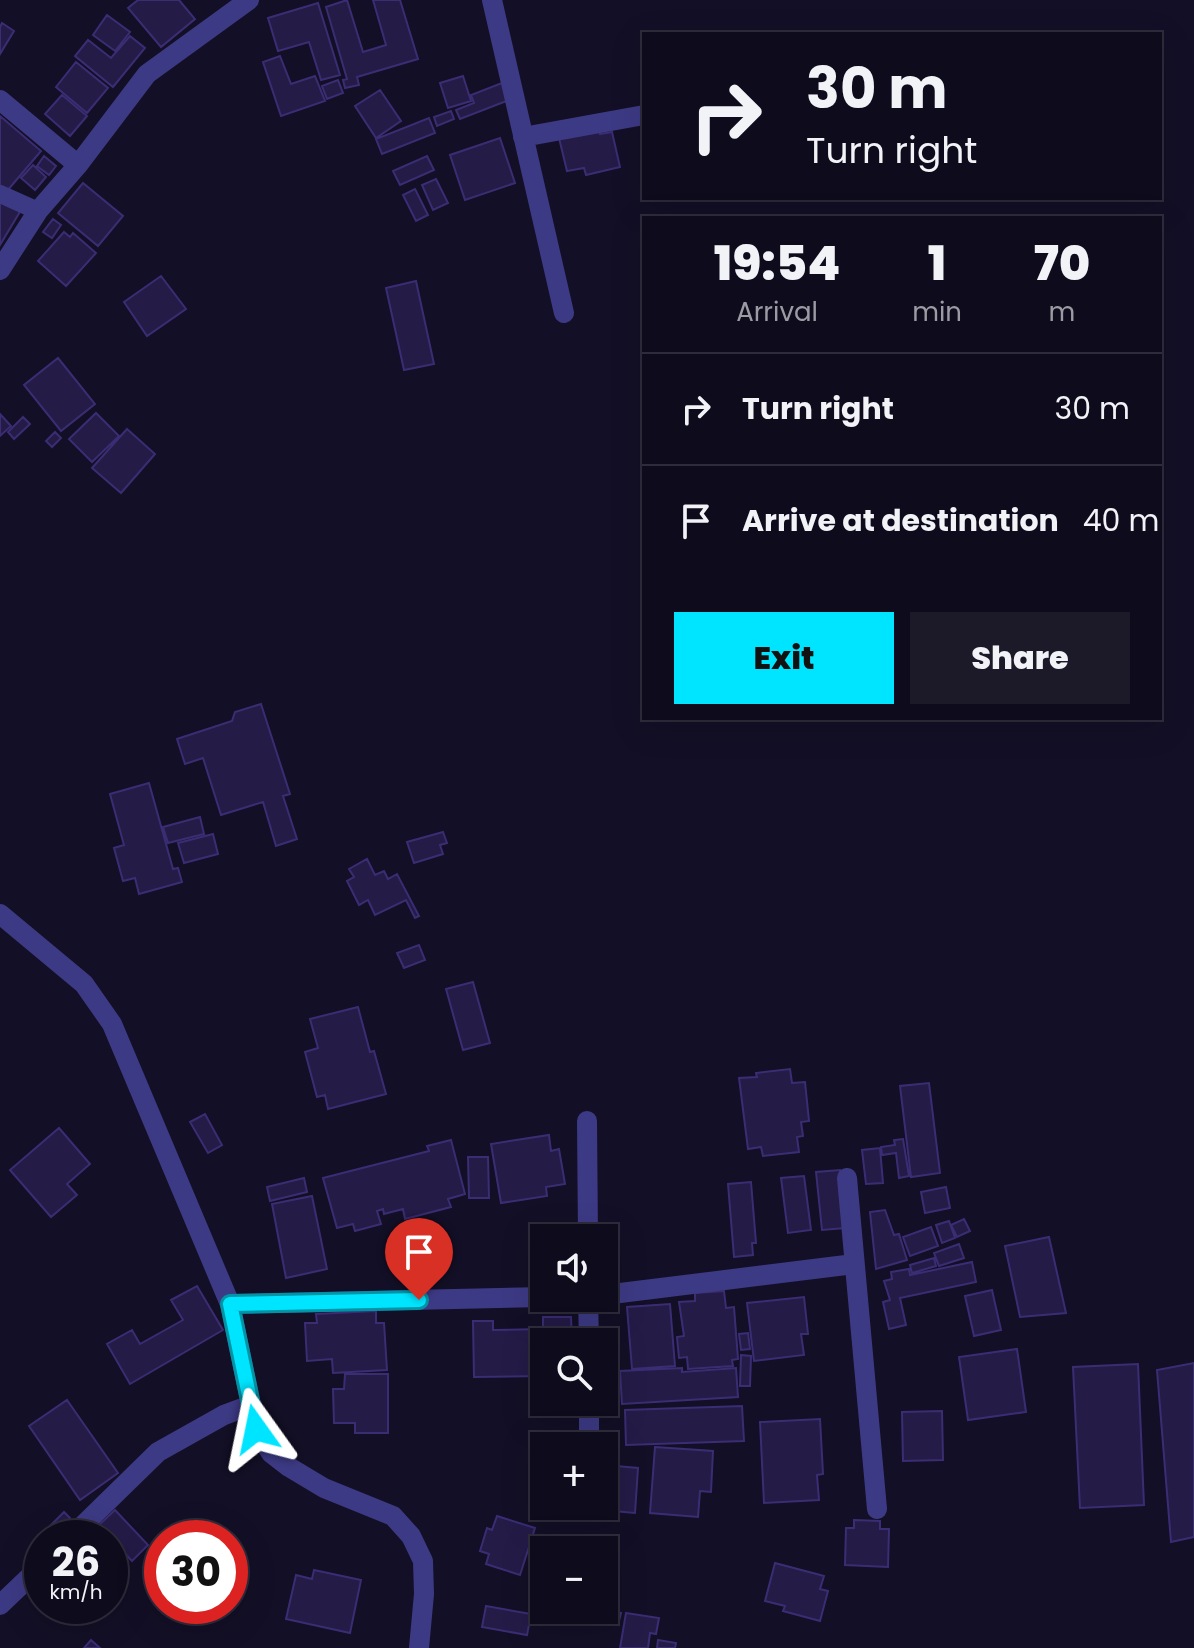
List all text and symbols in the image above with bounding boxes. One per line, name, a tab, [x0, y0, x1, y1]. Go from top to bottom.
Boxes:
text: 30 m	[806, 49, 948, 128]
icon: right	[674, 64, 778, 168]
text: Turn right	[806, 125, 977, 176]
text: 19:54	[714, 230, 840, 297]
text: 1	[928, 230, 946, 297]
text: 70	[1034, 230, 1090, 297]
text: Arrival	[736, 294, 818, 330]
text: min	[912, 294, 962, 330]
text: m	[1049, 294, 1075, 330]
icon: right	[674, 387, 718, 431]
text: Turn right	[742, 387, 894, 430]
text: 30 m	[1055, 387, 1130, 430]
icon: arrive	[674, 499, 718, 543]
text: Arrive at destination	[742, 499, 1059, 542]
text: 40 m	[1083, 499, 1159, 542]
button: Exit	[674, 612, 894, 704]
button: Share	[910, 612, 1130, 704]
pin	[385, 1218, 453, 1300]
map controls	[530, 1224, 618, 1624]
button: sound	[530, 1224, 618, 1312]
icon: arrive	[397, 1230, 441, 1274]
button: search	[530, 1328, 618, 1416]
position arrow	[214, 1387, 298, 1471]
button: +	[530, 1432, 618, 1520]
speed limit sign: 30	[144, 1520, 248, 1624]
text: 26	[52, 1534, 100, 1590]
button: −	[530, 1536, 618, 1624]
text: km/h	[49, 1578, 103, 1606]

